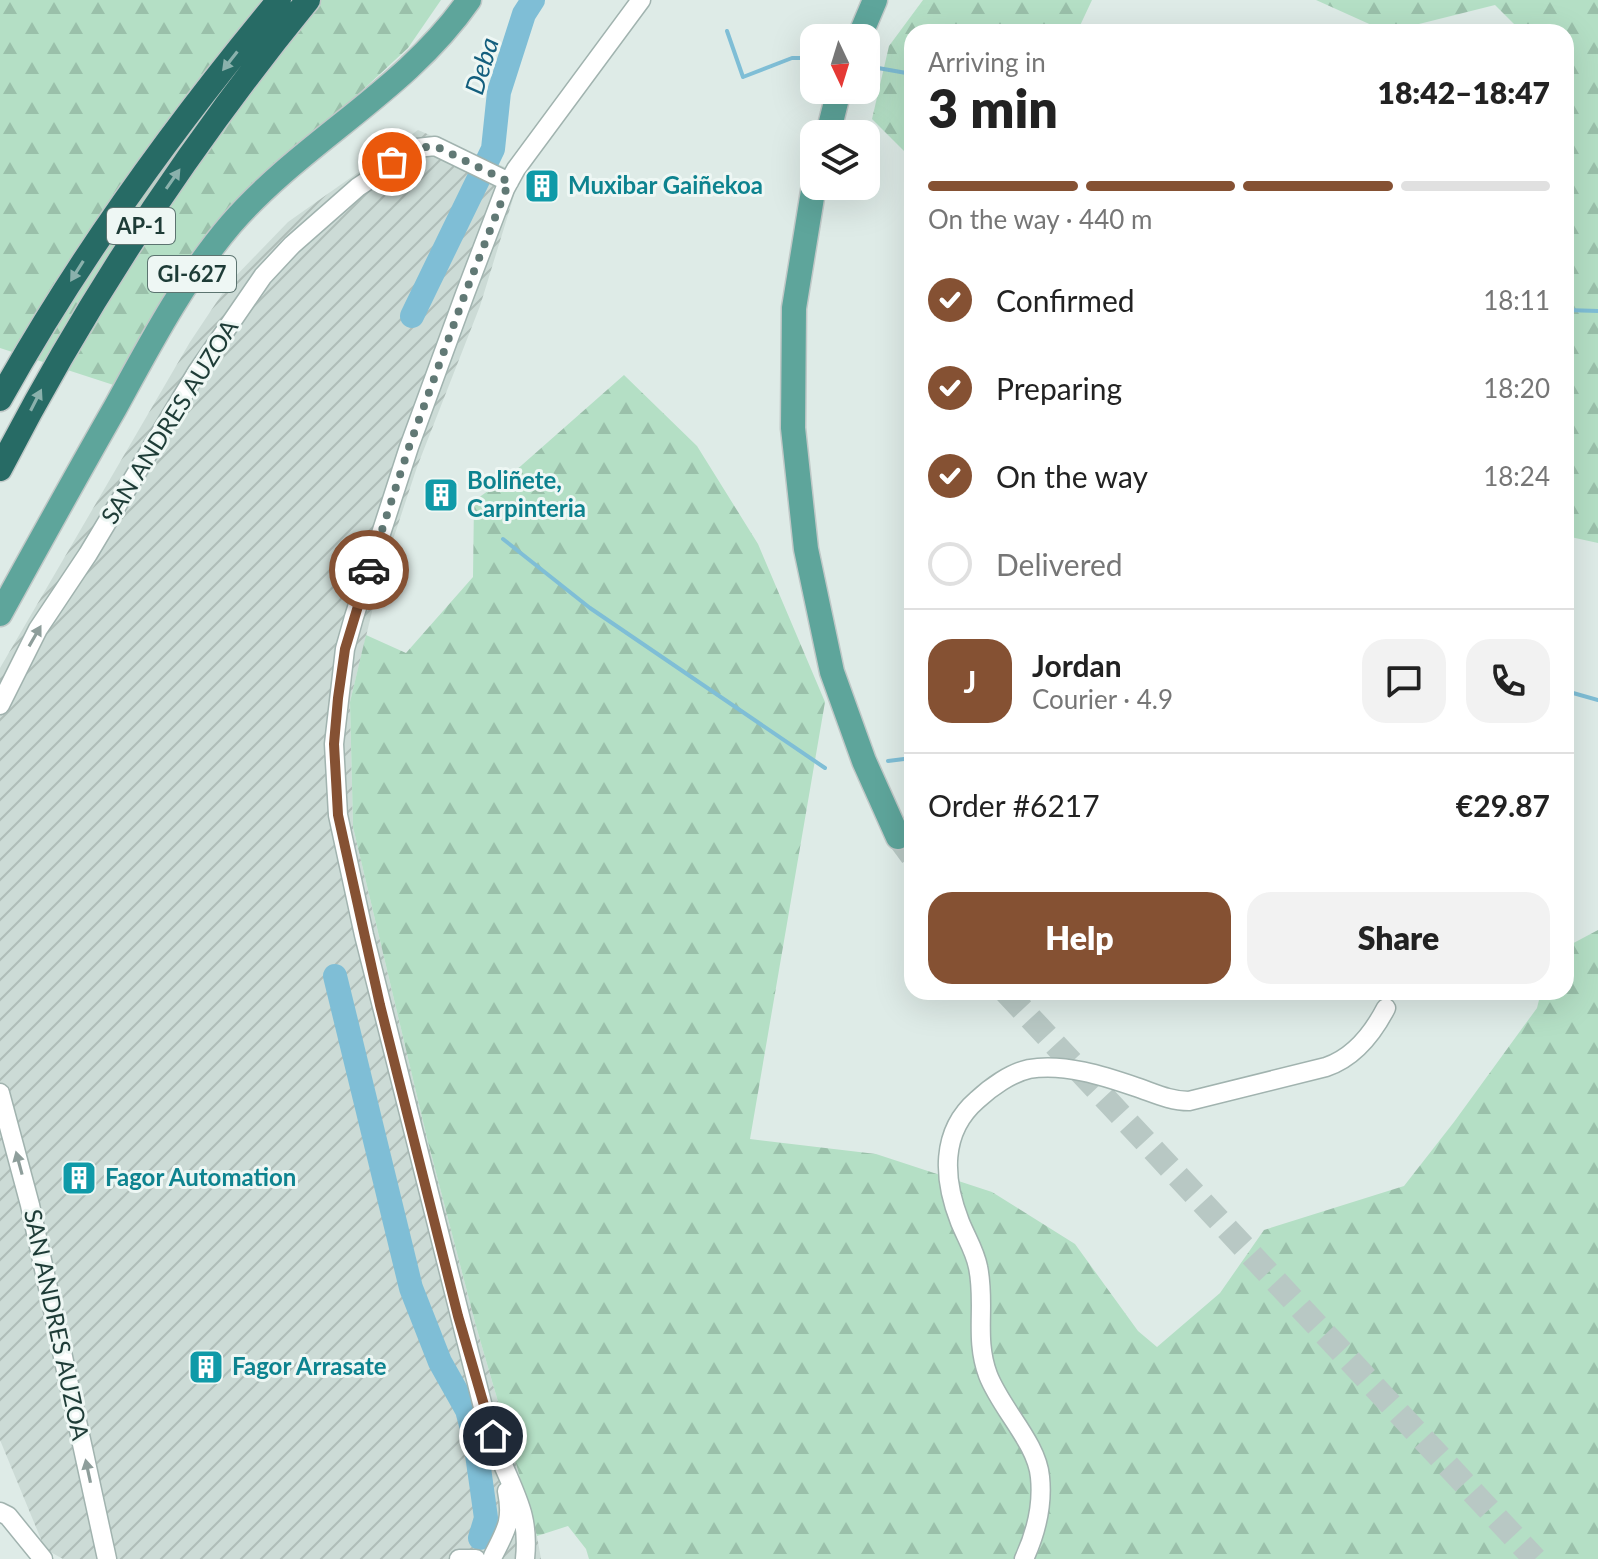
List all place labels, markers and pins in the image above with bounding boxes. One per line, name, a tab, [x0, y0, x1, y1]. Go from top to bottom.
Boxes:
pin	[358, 128, 426, 196]
building icon: Muxibar Gaiñekoa	[523, 167, 561, 205]
place label: Muxibar Gaiñekoa	[568, 170, 763, 199]
place label: Boliñete, Carpinteria	[467, 465, 586, 522]
building icon: Boliñete, Carpinteria	[422, 476, 460, 514]
building icon: Fagor Automation	[60, 1159, 98, 1197]
place label: Fagor Automation	[105, 1162, 296, 1191]
building icon: Fagor Arrasate	[187, 1348, 225, 1386]
place label: Fagor Arrasate	[232, 1351, 387, 1380]
pin	[459, 1402, 527, 1470]

